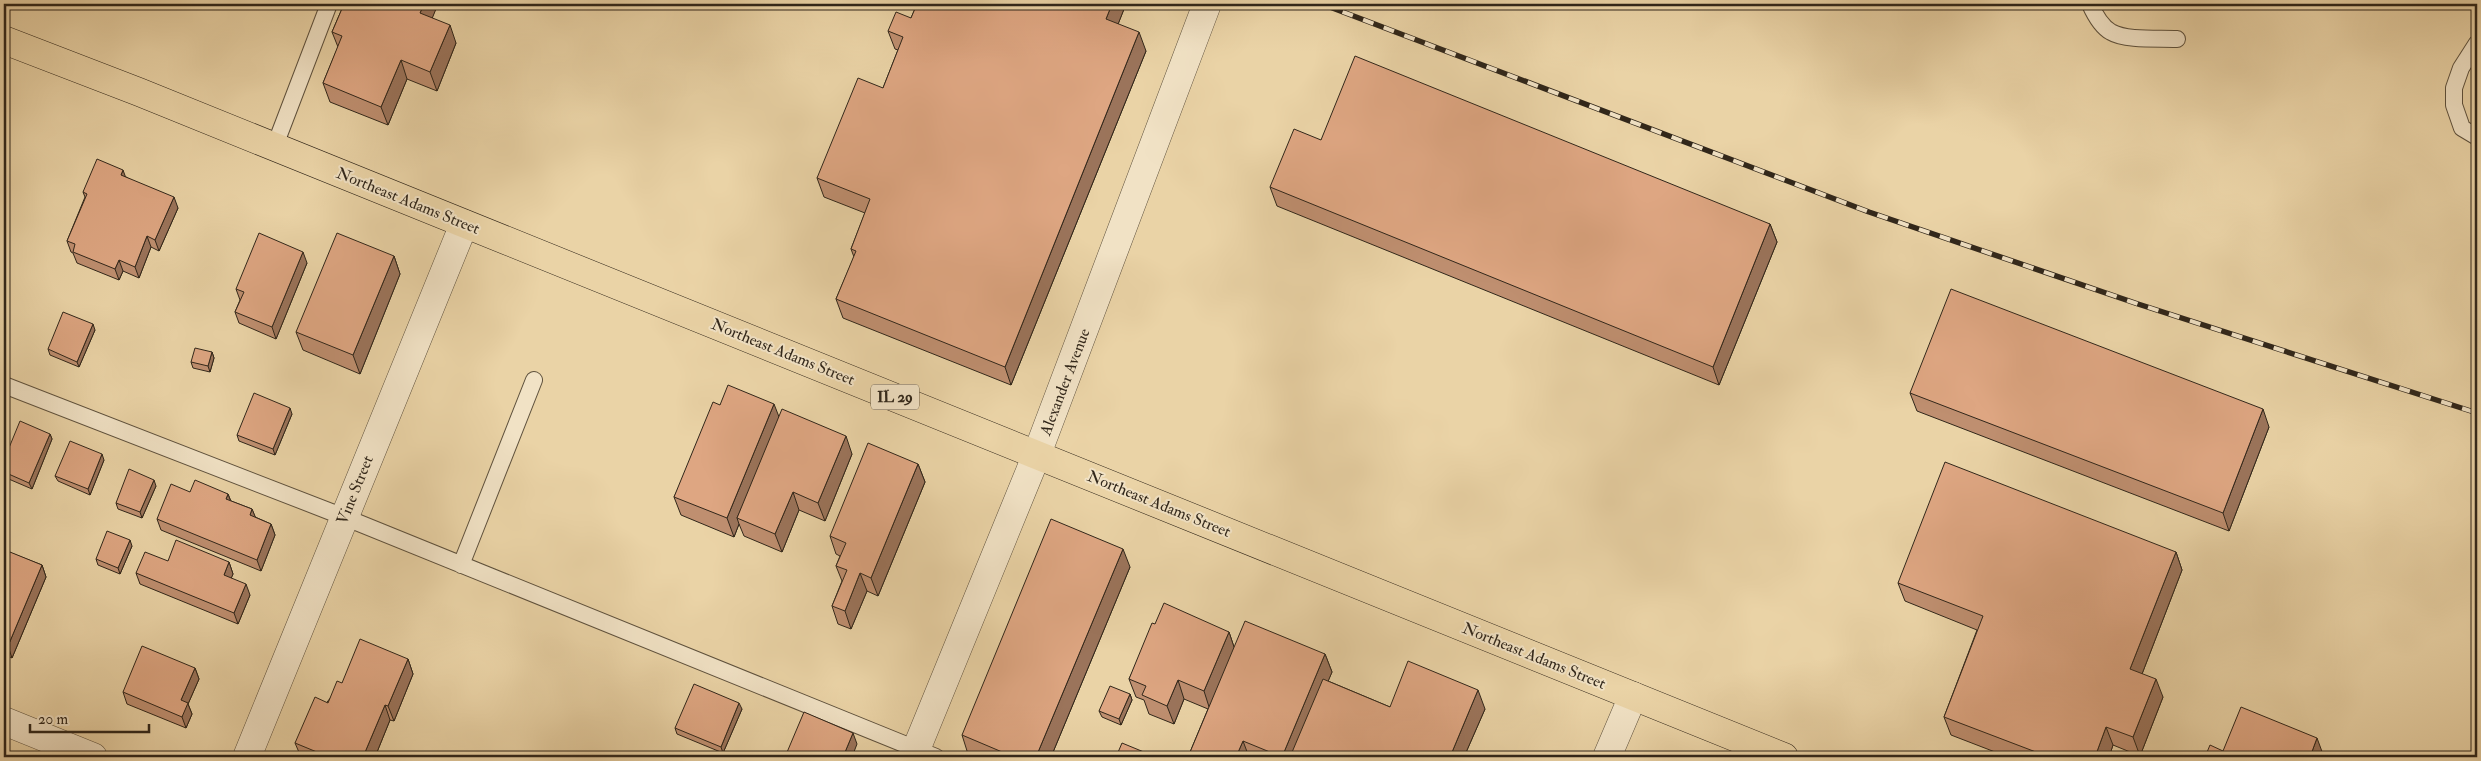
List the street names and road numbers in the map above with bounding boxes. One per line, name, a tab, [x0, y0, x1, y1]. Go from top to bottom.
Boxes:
street label: Northeast Adams Street	[333, 163, 483, 239]
street label: Northeast Adams Street	[708, 314, 858, 390]
street label: Alexander Avenue	[1035, 325, 1095, 439]
road number: IL 29	[871, 384, 919, 410]
street label: Vine Street	[332, 453, 378, 527]
street label: Northeast Adams Street	[1084, 466, 1234, 542]
street label: Northeast Adams Street	[1459, 618, 1609, 694]

